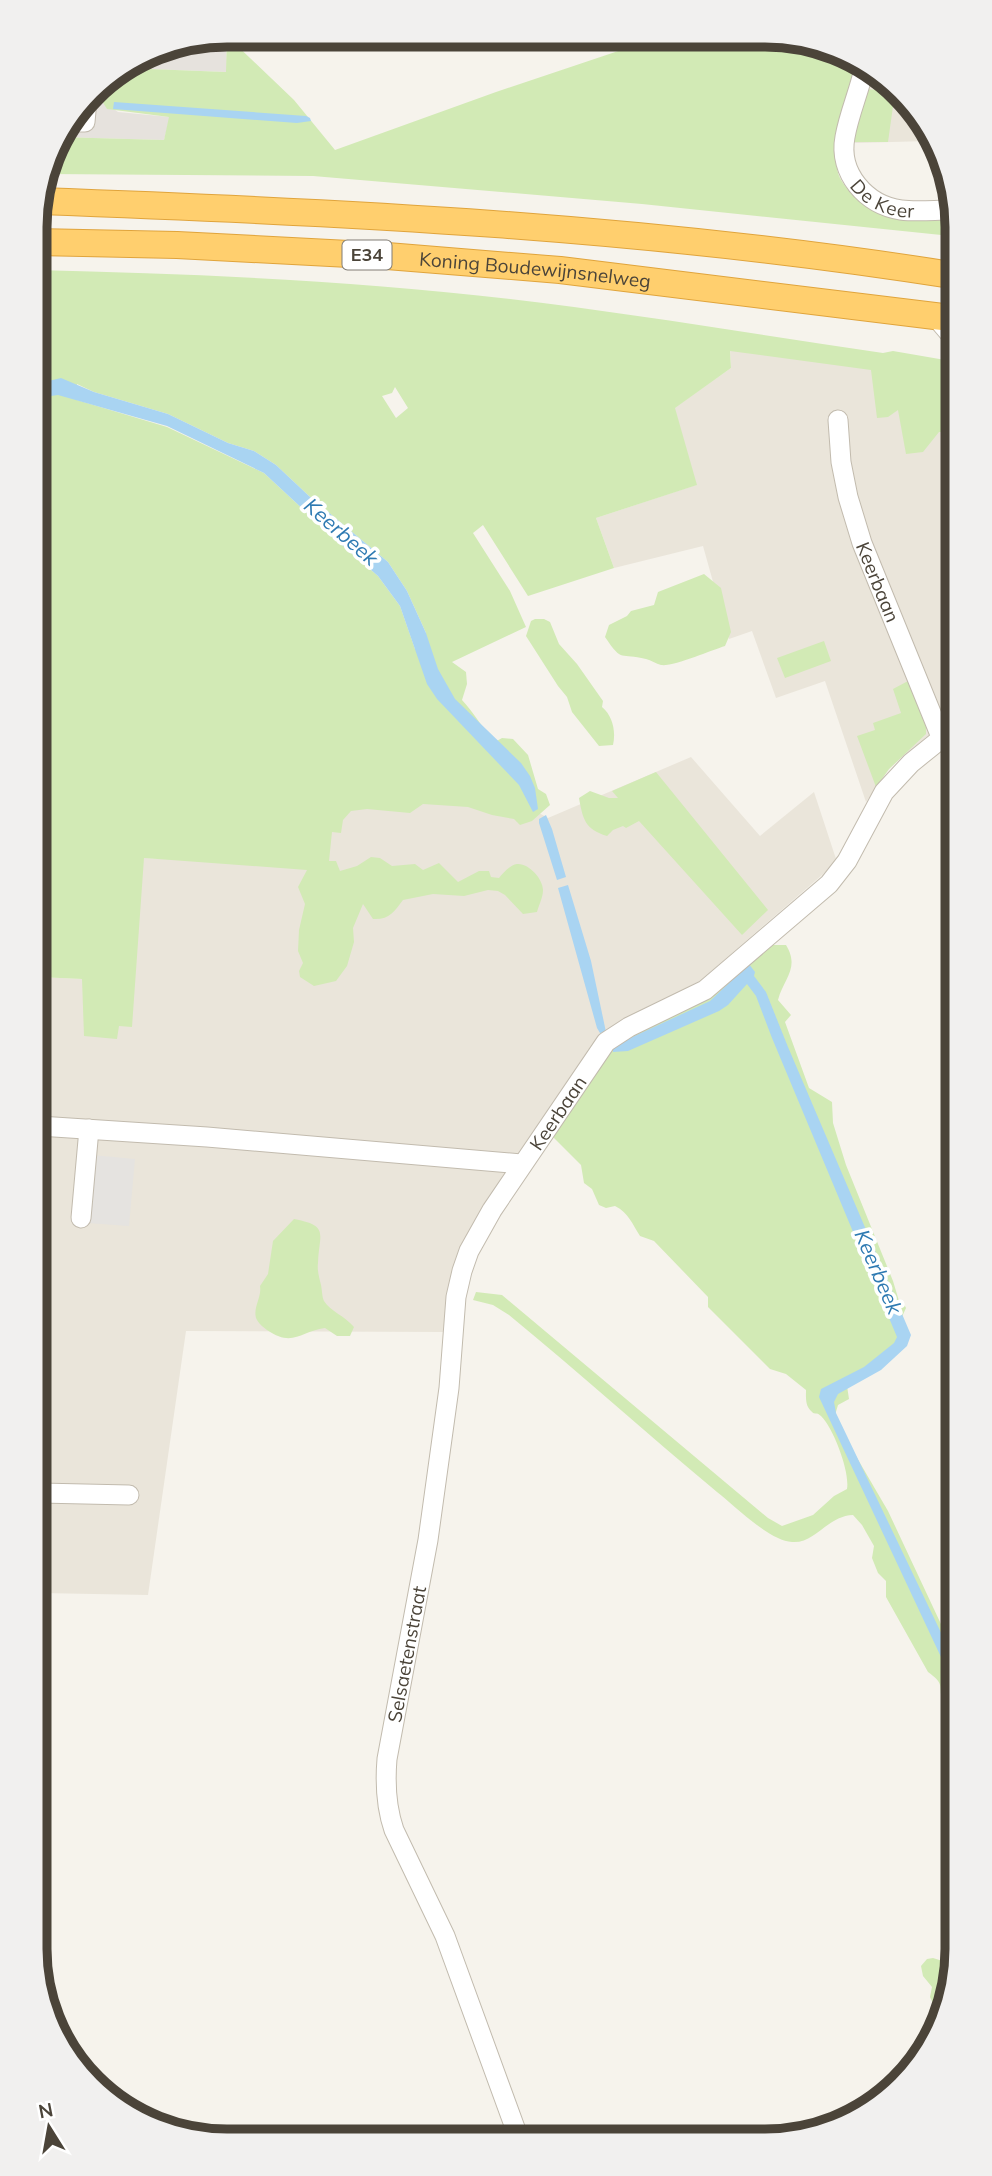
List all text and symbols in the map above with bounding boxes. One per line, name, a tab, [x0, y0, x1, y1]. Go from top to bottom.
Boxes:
street label: De Keer	[845, 174, 915, 223]
road number: E34	[342, 241, 392, 270]
street label: Koning Boudewijnsnelweg	[418, 247, 652, 293]
water label: Keerbeek	[299, 492, 385, 571]
street label: Keerbaan	[851, 538, 905, 626]
street label: Keerbaan	[524, 1071, 592, 1155]
water label: Keerbeek	[849, 1225, 909, 1319]
street label: Selsaetenstraat	[382, 1584, 431, 1724]
north arrow	[14, 2092, 84, 2162]
text: N	[36, 2097, 55, 2123]

